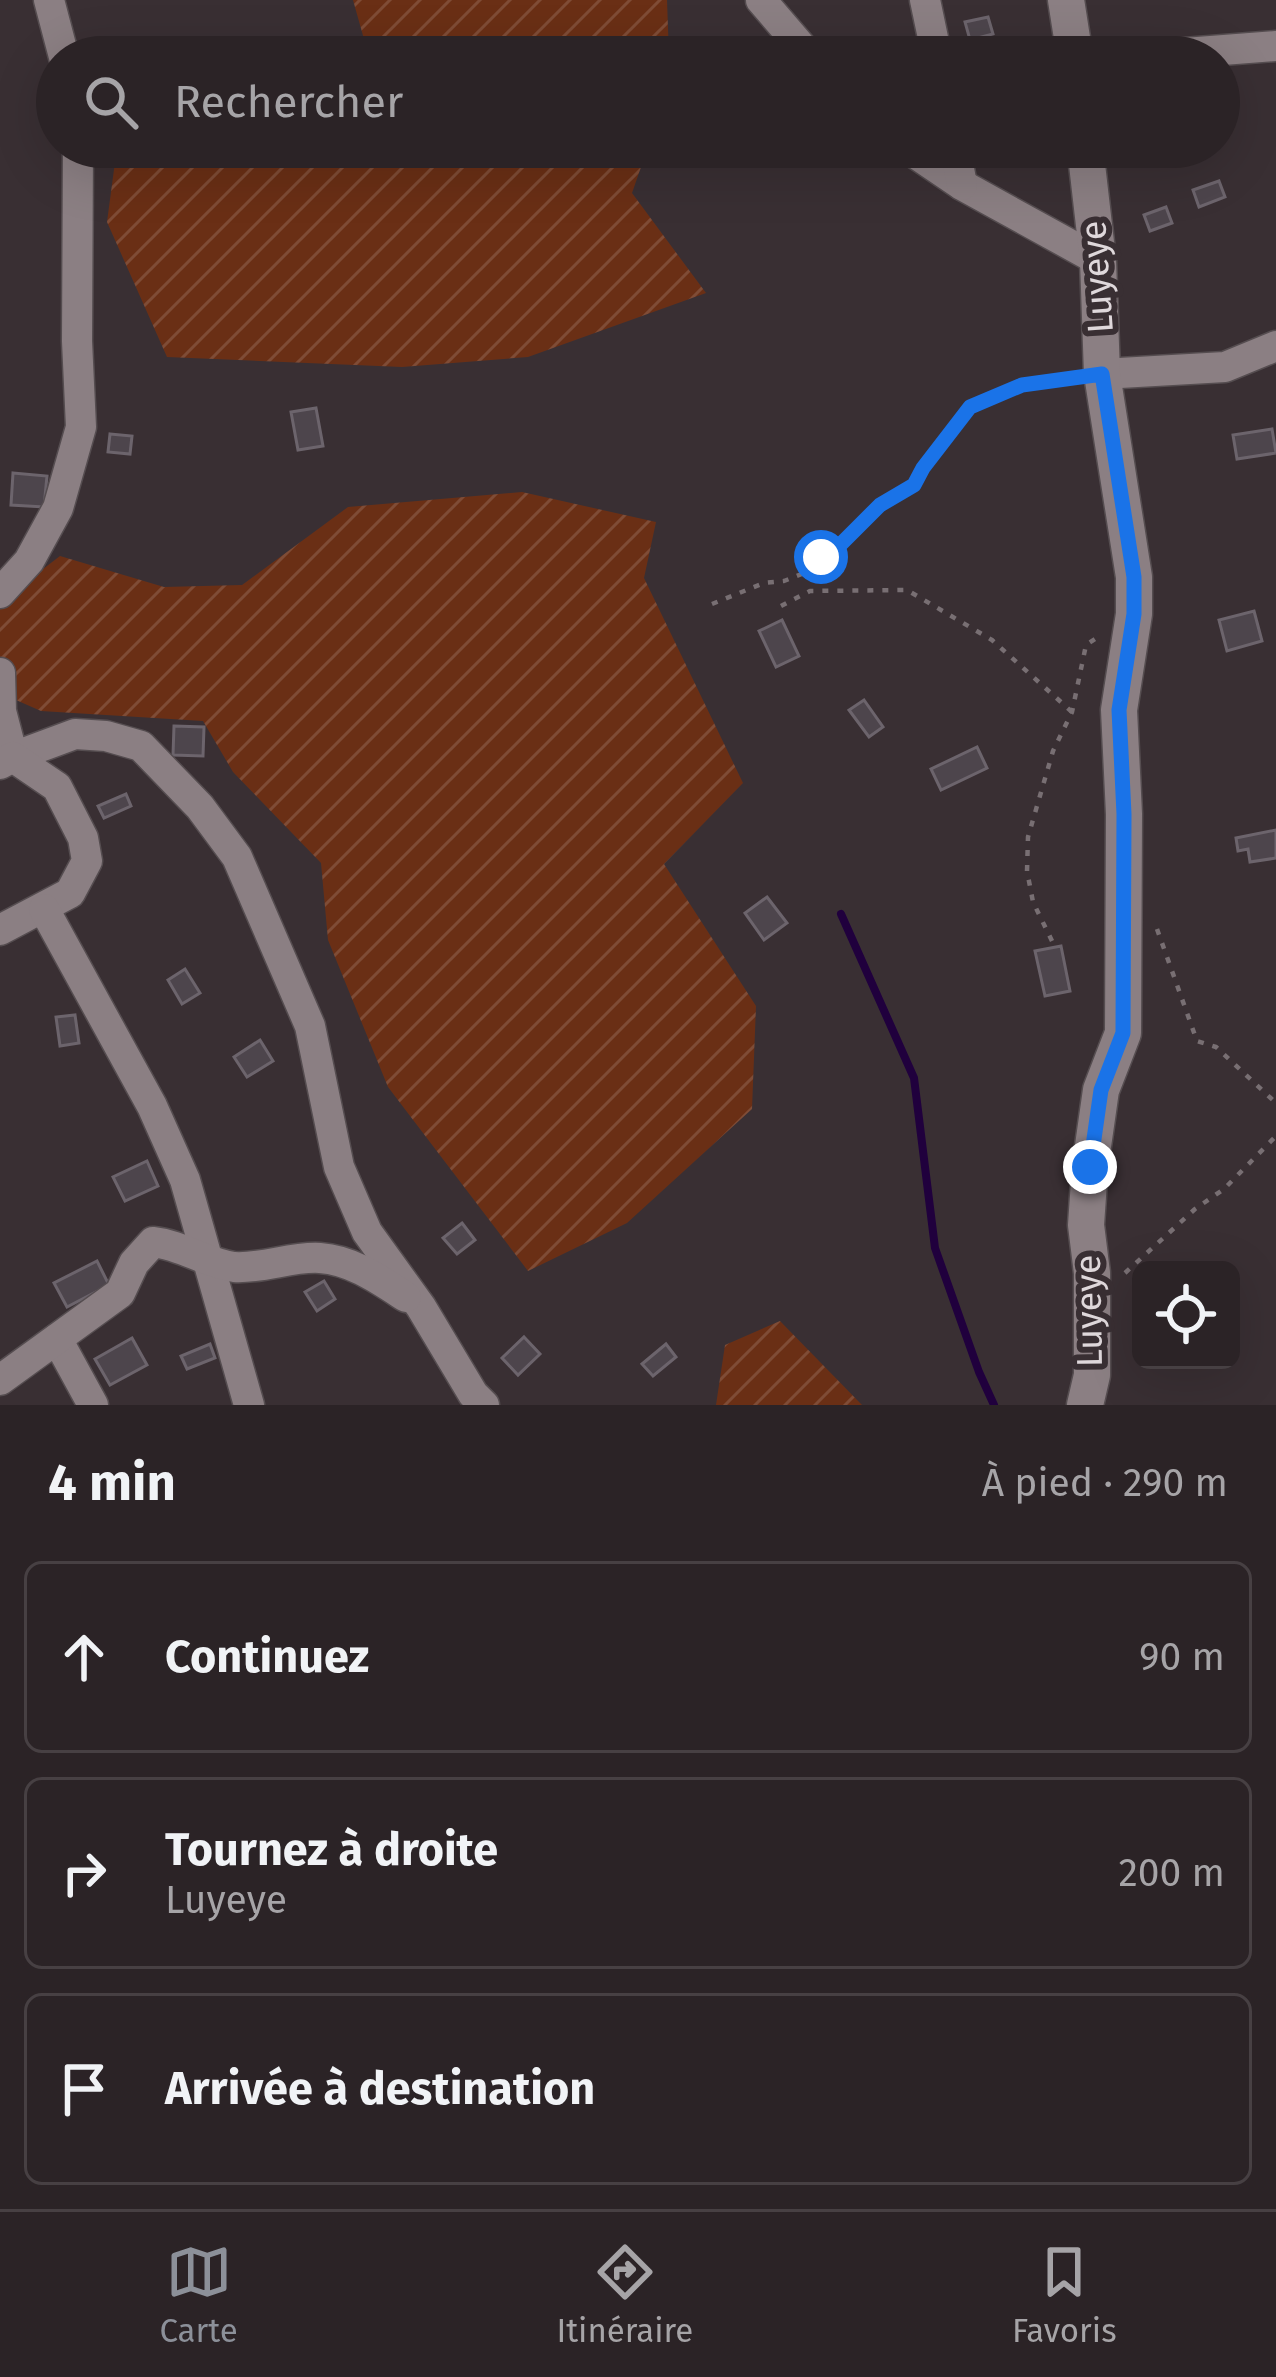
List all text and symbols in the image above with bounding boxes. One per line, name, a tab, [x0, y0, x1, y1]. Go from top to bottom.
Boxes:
search box	[36, 36, 1240, 168]
icon: search	[78, 69, 144, 135]
text: Rechercher	[174, 75, 403, 129]
street label: Luyeye	[1071, 219, 1123, 335]
route start	[794, 530, 848, 584]
route end	[1063, 1140, 1117, 1194]
street label: Luyeye	[1066, 1254, 1112, 1368]
map controls	[1132, 1261, 1240, 1369]
button: locate	[1132, 1261, 1240, 1369]
text: 4 min	[48, 1452, 176, 1514]
text: À pied · 290 m	[982, 1460, 1228, 1506]
icon: ahead	[51, 1624, 117, 1690]
text: Continuez	[165, 1630, 369, 1684]
text: 90 m	[1139, 1634, 1225, 1680]
text: Tournez à droite	[165, 1823, 498, 1877]
icon: right	[51, 1840, 117, 1906]
text: 200 m	[1118, 1850, 1225, 1896]
text: Luyeye	[165, 1877, 287, 1923]
icon: arrive	[51, 2056, 117, 2122]
text: Arrivée à destination	[165, 2062, 595, 2116]
tab: Carte	[159, 2239, 238, 2351]
tab: Itinéraire	[556, 2239, 693, 2351]
tab: Favoris	[1012, 2239, 1117, 2351]

